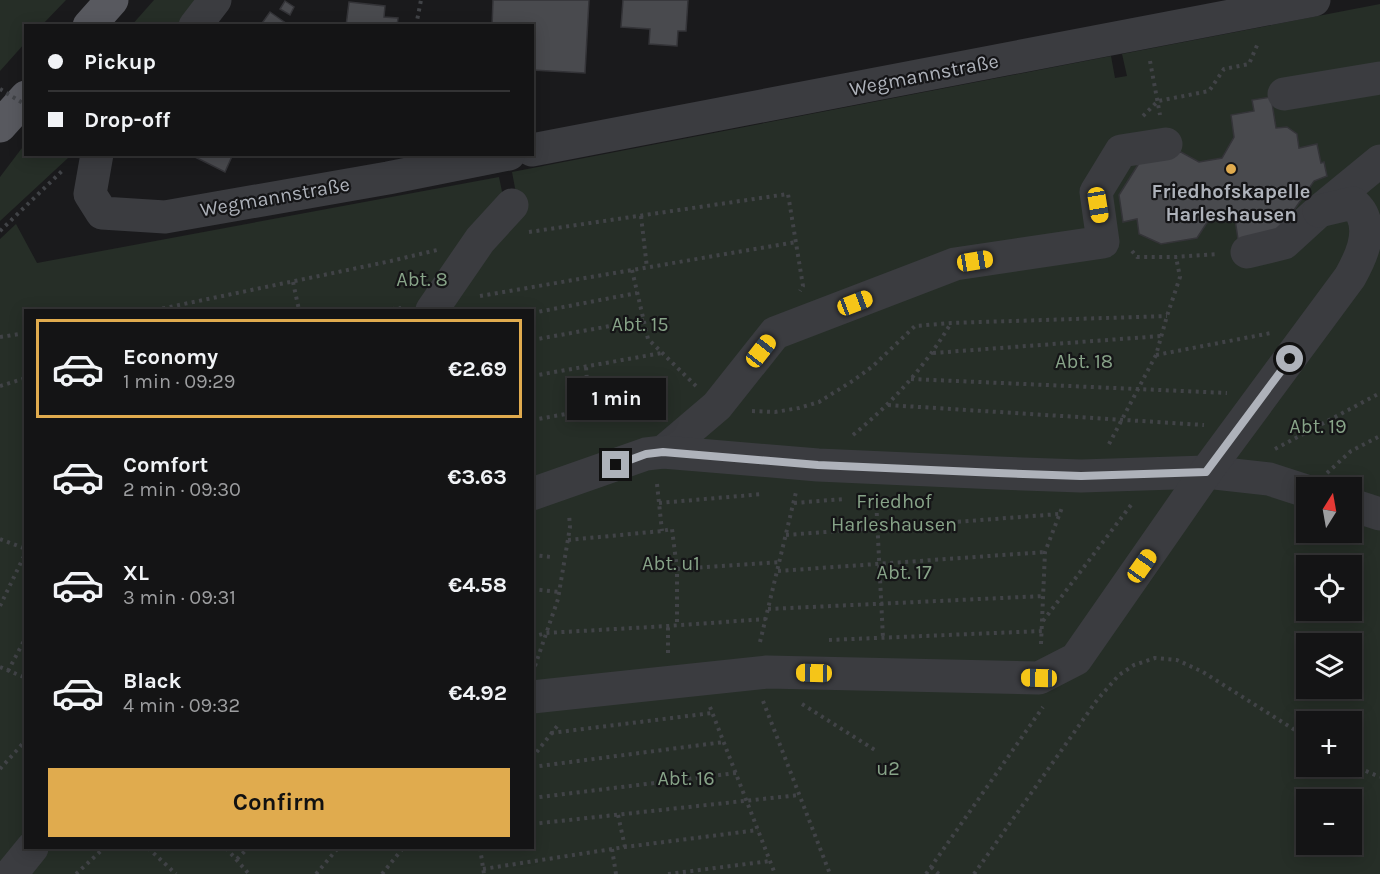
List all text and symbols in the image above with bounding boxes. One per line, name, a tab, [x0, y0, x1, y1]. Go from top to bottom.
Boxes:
text: Pickup	[84, 49, 156, 75]
street label: Wegmannstraße	[847, 49, 1001, 101]
text: Drop-off	[84, 107, 170, 133]
marker: Friedhofskapelle Harleshausen	[1224, 162, 1238, 176]
street label: Wegmannstraße	[198, 173, 352, 221]
place label: Friedhofskapelle Harleshausen	[1152, 180, 1310, 226]
car	[1086, 186, 1110, 224]
car	[956, 249, 994, 273]
park label: Abt. 8	[396, 268, 448, 291]
car	[835, 288, 875, 318]
park label: Abt. 15	[611, 313, 669, 336]
car	[743, 331, 779, 371]
icon: car	[51, 342, 105, 396]
text: Economy	[123, 344, 218, 370]
route start	[1276, 345, 1303, 372]
park label: Abt. 18	[1055, 350, 1113, 373]
text: €2.69	[448, 356, 507, 382]
text: 1 min · 09:29	[123, 370, 235, 393]
callout: 1 min	[566, 378, 666, 420]
text: 1 min	[591, 387, 642, 410]
park label: Abt. 19	[1289, 415, 1347, 438]
icon: car	[51, 450, 105, 504]
route end	[602, 451, 629, 478]
text: Comfort	[123, 452, 208, 478]
text: €3.63	[448, 464, 507, 490]
north arrow	[1296, 477, 1362, 543]
map controls	[1296, 477, 1362, 855]
text: 2 min · 09:30	[123, 478, 241, 501]
park label: Friedhof Harleshausen	[831, 490, 957, 536]
car	[1124, 546, 1160, 586]
park label: Abt. u1	[642, 552, 700, 575]
button: locate	[1296, 555, 1362, 621]
icon: car	[51, 558, 105, 612]
text: XL	[123, 560, 149, 586]
park label: Abt. 17	[876, 561, 932, 584]
text: €4.58	[448, 572, 507, 598]
text: 3 min · 09:31	[123, 586, 236, 609]
button: layers	[1296, 633, 1362, 699]
car	[796, 664, 832, 682]
icon: car	[51, 666, 105, 720]
text: Black	[123, 668, 182, 694]
car	[1021, 669, 1057, 687]
text: €4.92	[449, 680, 507, 706]
text: 4 min · 09:32	[123, 694, 240, 717]
button: +	[1296, 711, 1362, 777]
park label: u2	[876, 757, 900, 780]
park label: Abt. 16	[657, 767, 715, 790]
button: Confirm	[48, 768, 510, 837]
button: −	[1296, 789, 1362, 855]

